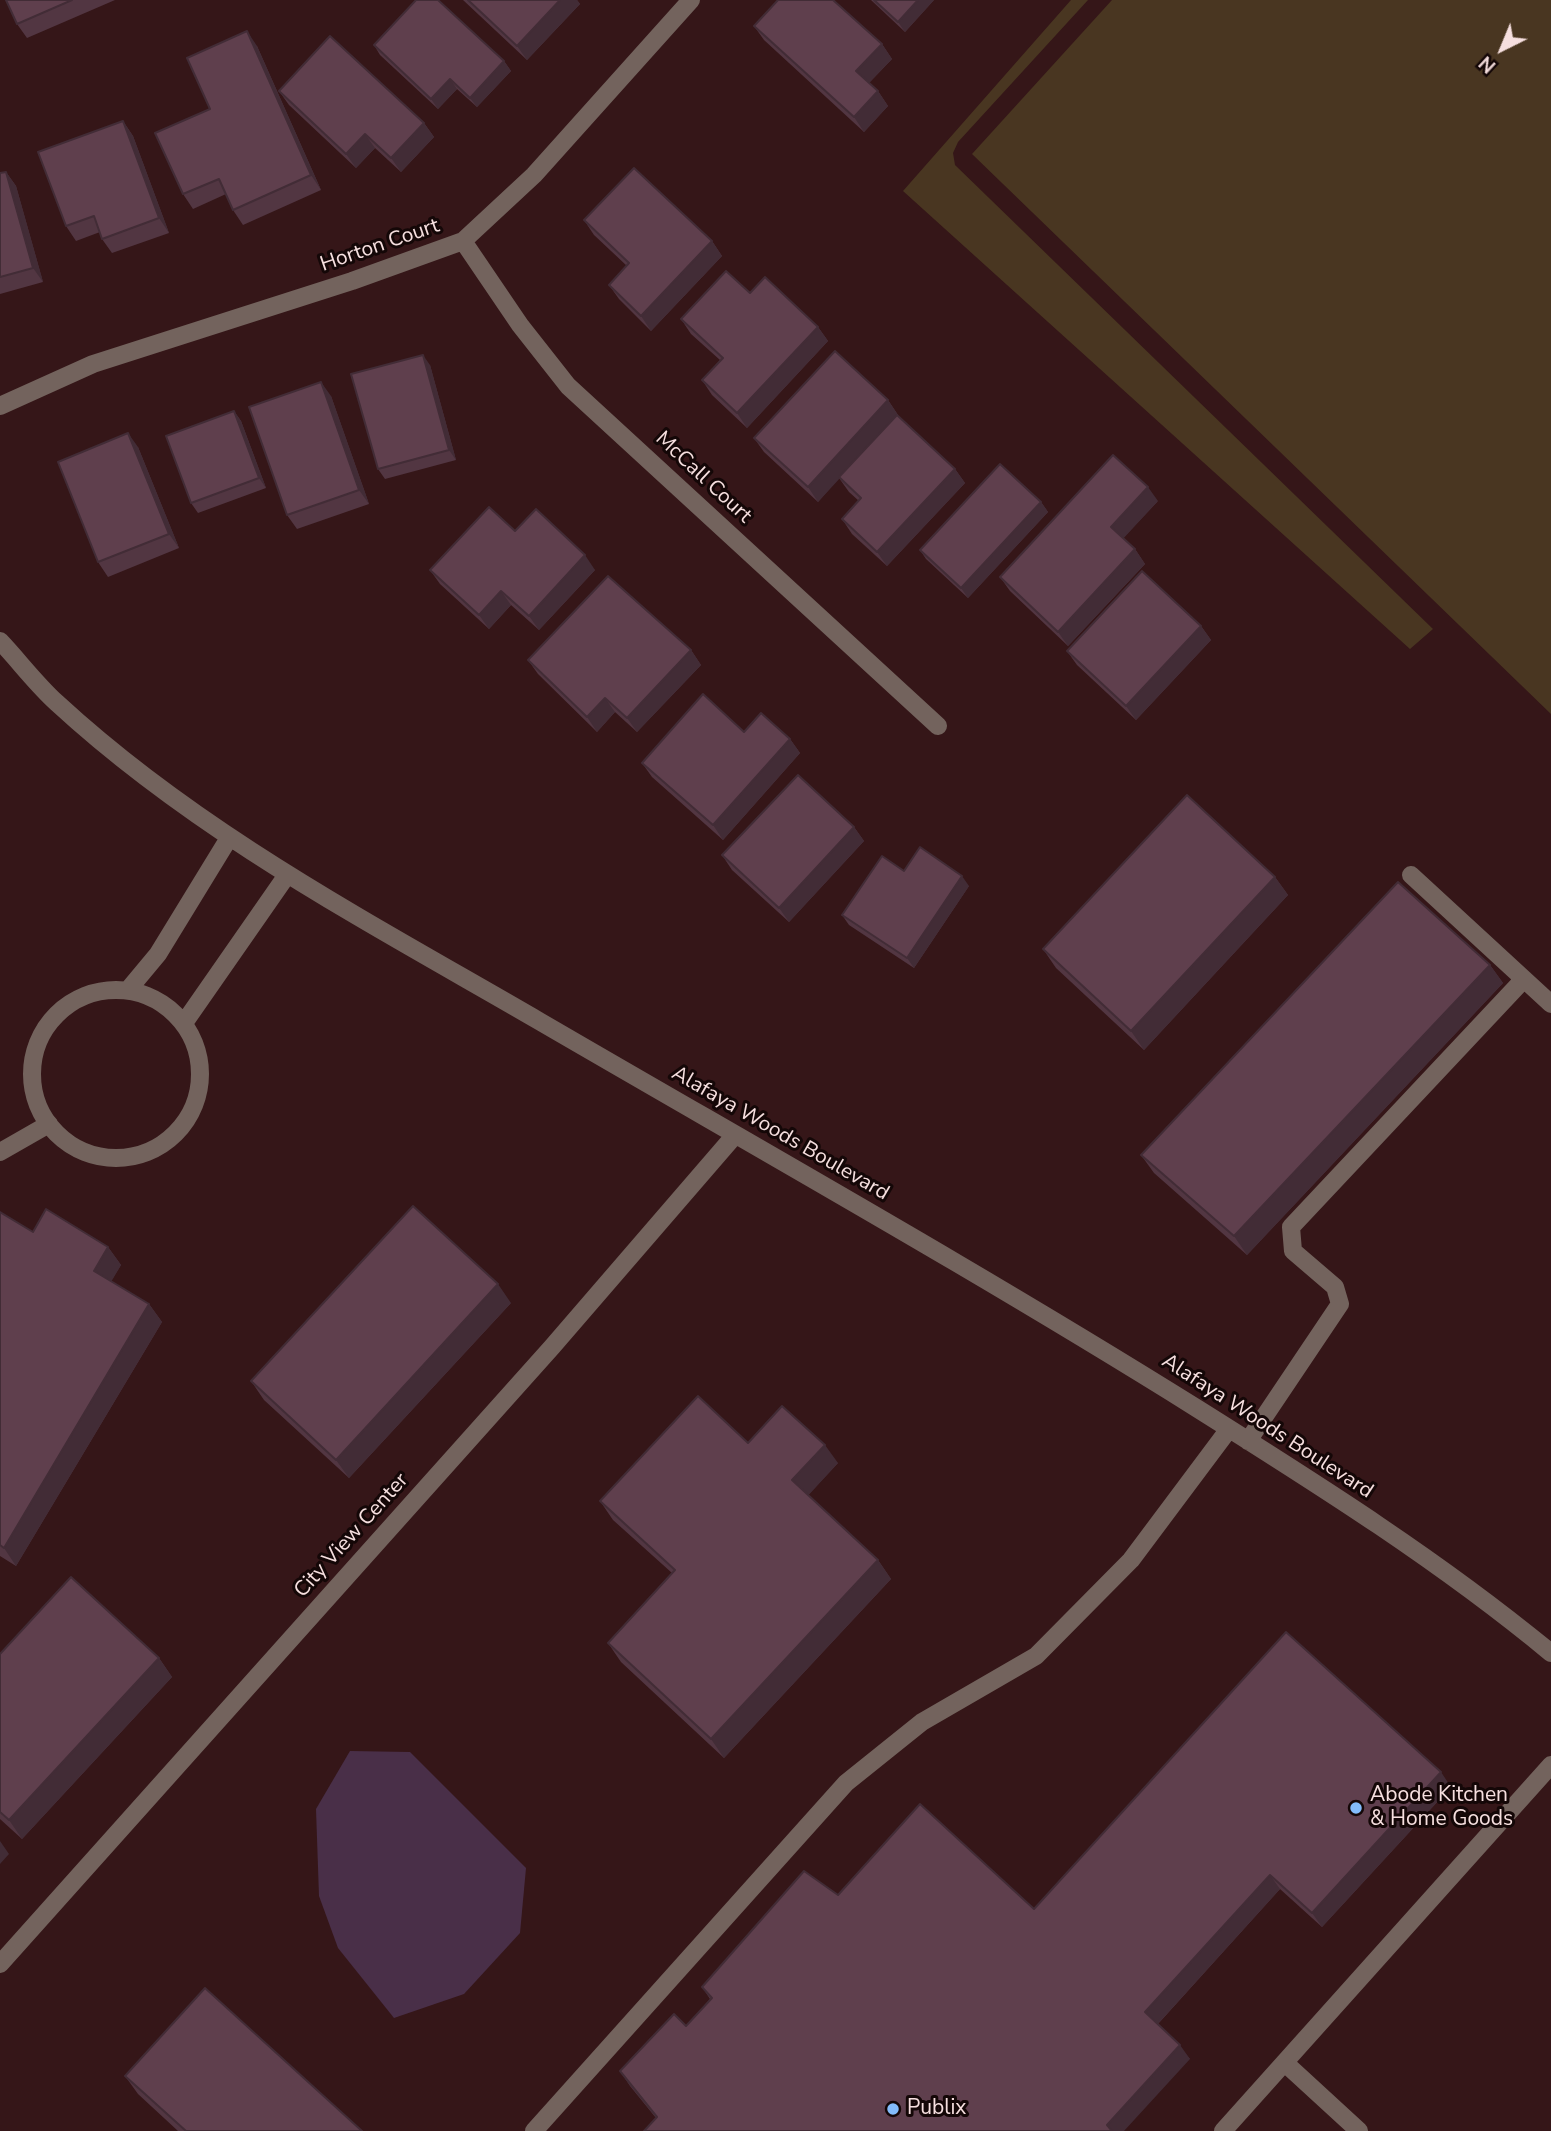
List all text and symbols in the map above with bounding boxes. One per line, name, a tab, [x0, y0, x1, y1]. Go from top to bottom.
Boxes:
north arrow	[1467, 14, 1537, 84]
text: N	[1474, 50, 1502, 79]
street label: Horton Court	[317, 214, 443, 278]
street label: McCall Court	[650, 427, 756, 529]
street label: Alafaya Woods Boulevard	[667, 1061, 893, 1207]
street label: Alafaya Woods Boulevard	[1157, 1349, 1377, 1505]
street label: City View Center	[290, 1469, 414, 1603]
place label: Abode Kitchen & Home Goods	[1370, 1783, 1513, 1833]
marker: Abode Kitchen & Home Goods	[1348, 1800, 1364, 1816]
place label: Publix	[907, 2096, 966, 2122]
marker: Publix	[885, 2101, 901, 2117]

